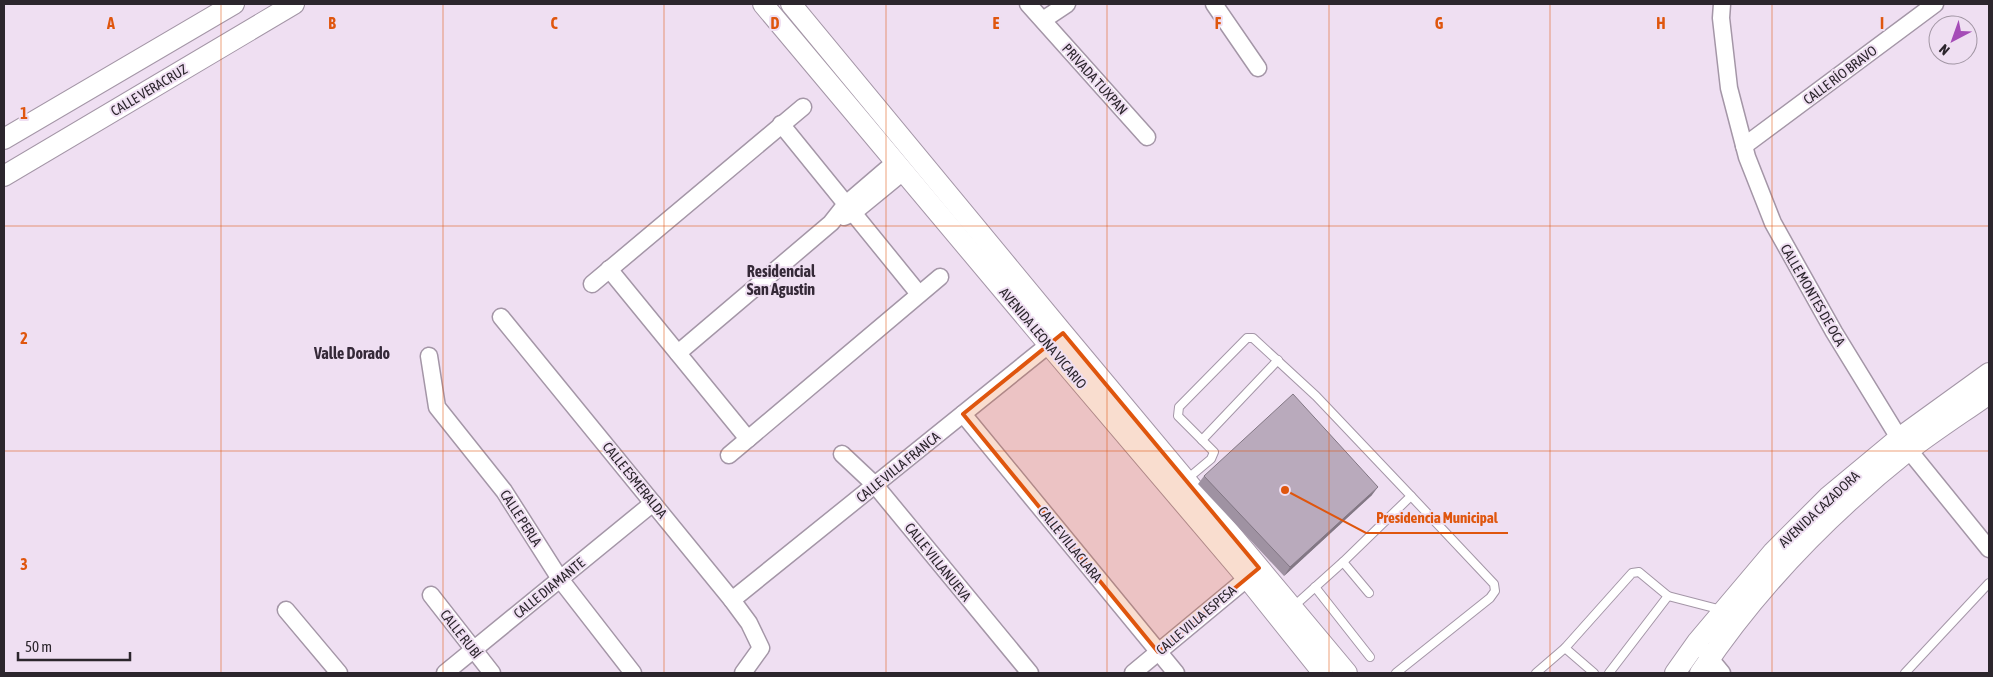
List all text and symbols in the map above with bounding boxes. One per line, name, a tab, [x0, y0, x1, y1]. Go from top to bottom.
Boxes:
text: A	[106, 14, 115, 32]
text: B	[328, 14, 336, 32]
text: C	[550, 14, 558, 32]
text: D	[771, 14, 780, 32]
text: E	[993, 14, 1000, 32]
text: F	[1215, 14, 1222, 32]
text: G	[1435, 14, 1444, 32]
text: H	[1656, 14, 1666, 32]
text: I	[1880, 14, 1884, 32]
north arrow	[1928, 15, 1978, 65]
street label: PRIVADA TUXPAN	[1059, 40, 1131, 118]
text: N	[1936, 41, 1953, 59]
street label: CALLE RÍO BRAVO	[1800, 42, 1880, 108]
street label: CALLE VERACRUZ	[108, 61, 190, 119]
text: 1	[20, 104, 28, 122]
street label: CALLE MONTES DE OCA	[1777, 241, 1849, 349]
district label: Residencial San Agustin	[747, 262, 816, 298]
street label: AVENIDA LEONA VICARIO	[996, 284, 1090, 392]
text: 2	[20, 329, 28, 347]
district label: Valle Dorado	[313, 344, 390, 362]
street label: CALLE VILLA FRANCA	[853, 428, 943, 506]
street label: CALLE ESMERALDA	[600, 439, 671, 521]
street label: AVENIDA CAZADORA	[1775, 468, 1863, 550]
street label: CALLE PERLA	[497, 487, 545, 549]
street label: CALLE VILLACLARA	[1035, 503, 1105, 585]
callout: Presidencia Municipal	[1366, 503, 1508, 533]
text: Presidencia Municipal	[1376, 509, 1499, 526]
street label: CALLE VILLANUEVA	[902, 520, 974, 604]
street label: CALLE DIAMANTE	[510, 554, 588, 622]
text: 3	[20, 555, 28, 573]
street label: CALLE VILLA ESPESA	[1153, 582, 1239, 658]
street label: CALLE RUBÍ	[437, 606, 485, 662]
scale bar	[18, 630, 130, 662]
text: 50 m	[25, 638, 52, 655]

